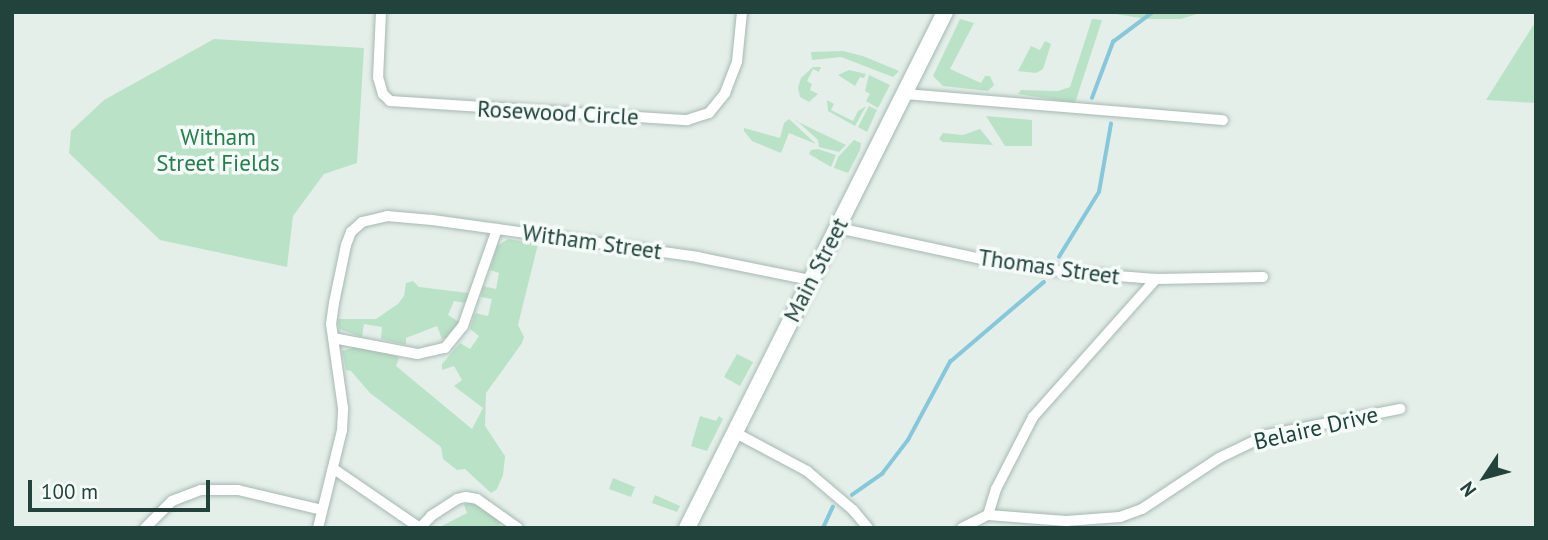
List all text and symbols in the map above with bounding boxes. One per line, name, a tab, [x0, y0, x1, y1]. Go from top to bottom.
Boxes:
street label: Rosewood Circle	[477, 95, 639, 131]
park label: Witham Street Fields	[156, 123, 280, 177]
street label: Main Street	[778, 213, 854, 327]
street label: Witham Street	[520, 219, 664, 265]
street label: Thomas Street	[977, 243, 1121, 291]
street label: Belaire Drive	[1251, 400, 1381, 456]
north arrow	[1450, 442, 1520, 512]
scale bar	[32, 466, 214, 510]
text: N	[1455, 477, 1481, 501]
text: 100 m	[41, 478, 98, 505]

